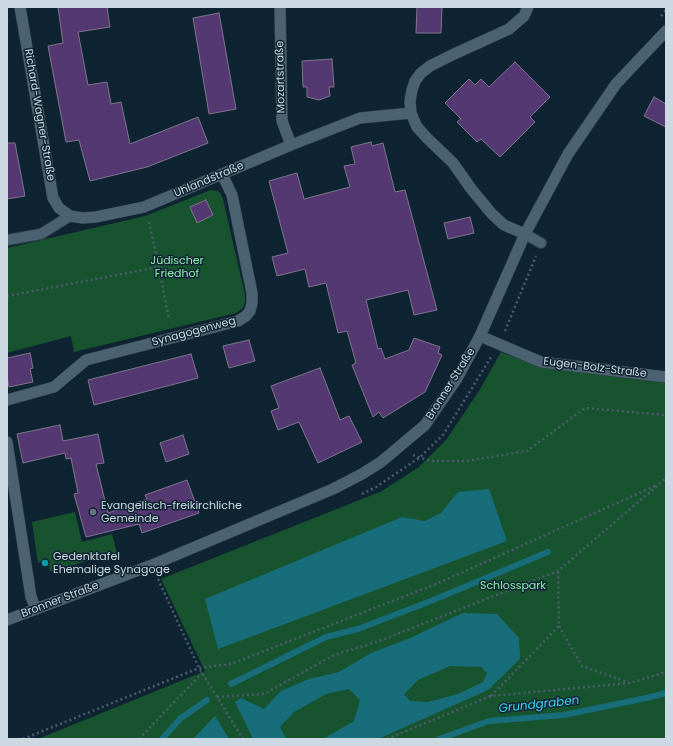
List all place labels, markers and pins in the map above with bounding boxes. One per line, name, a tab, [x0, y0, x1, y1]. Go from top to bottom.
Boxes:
place label: Evangelisch-freikirchliche Gemeinde	[101, 499, 242, 525]
marker: Evangelisch-freikirchliche Gemeinde	[88, 507, 98, 517]
place label: Gedenktafel Ehemalige Synagoge	[53, 550, 170, 576]
marker: Gedenktafel Ehemalige Synagoge	[40, 558, 50, 568]

